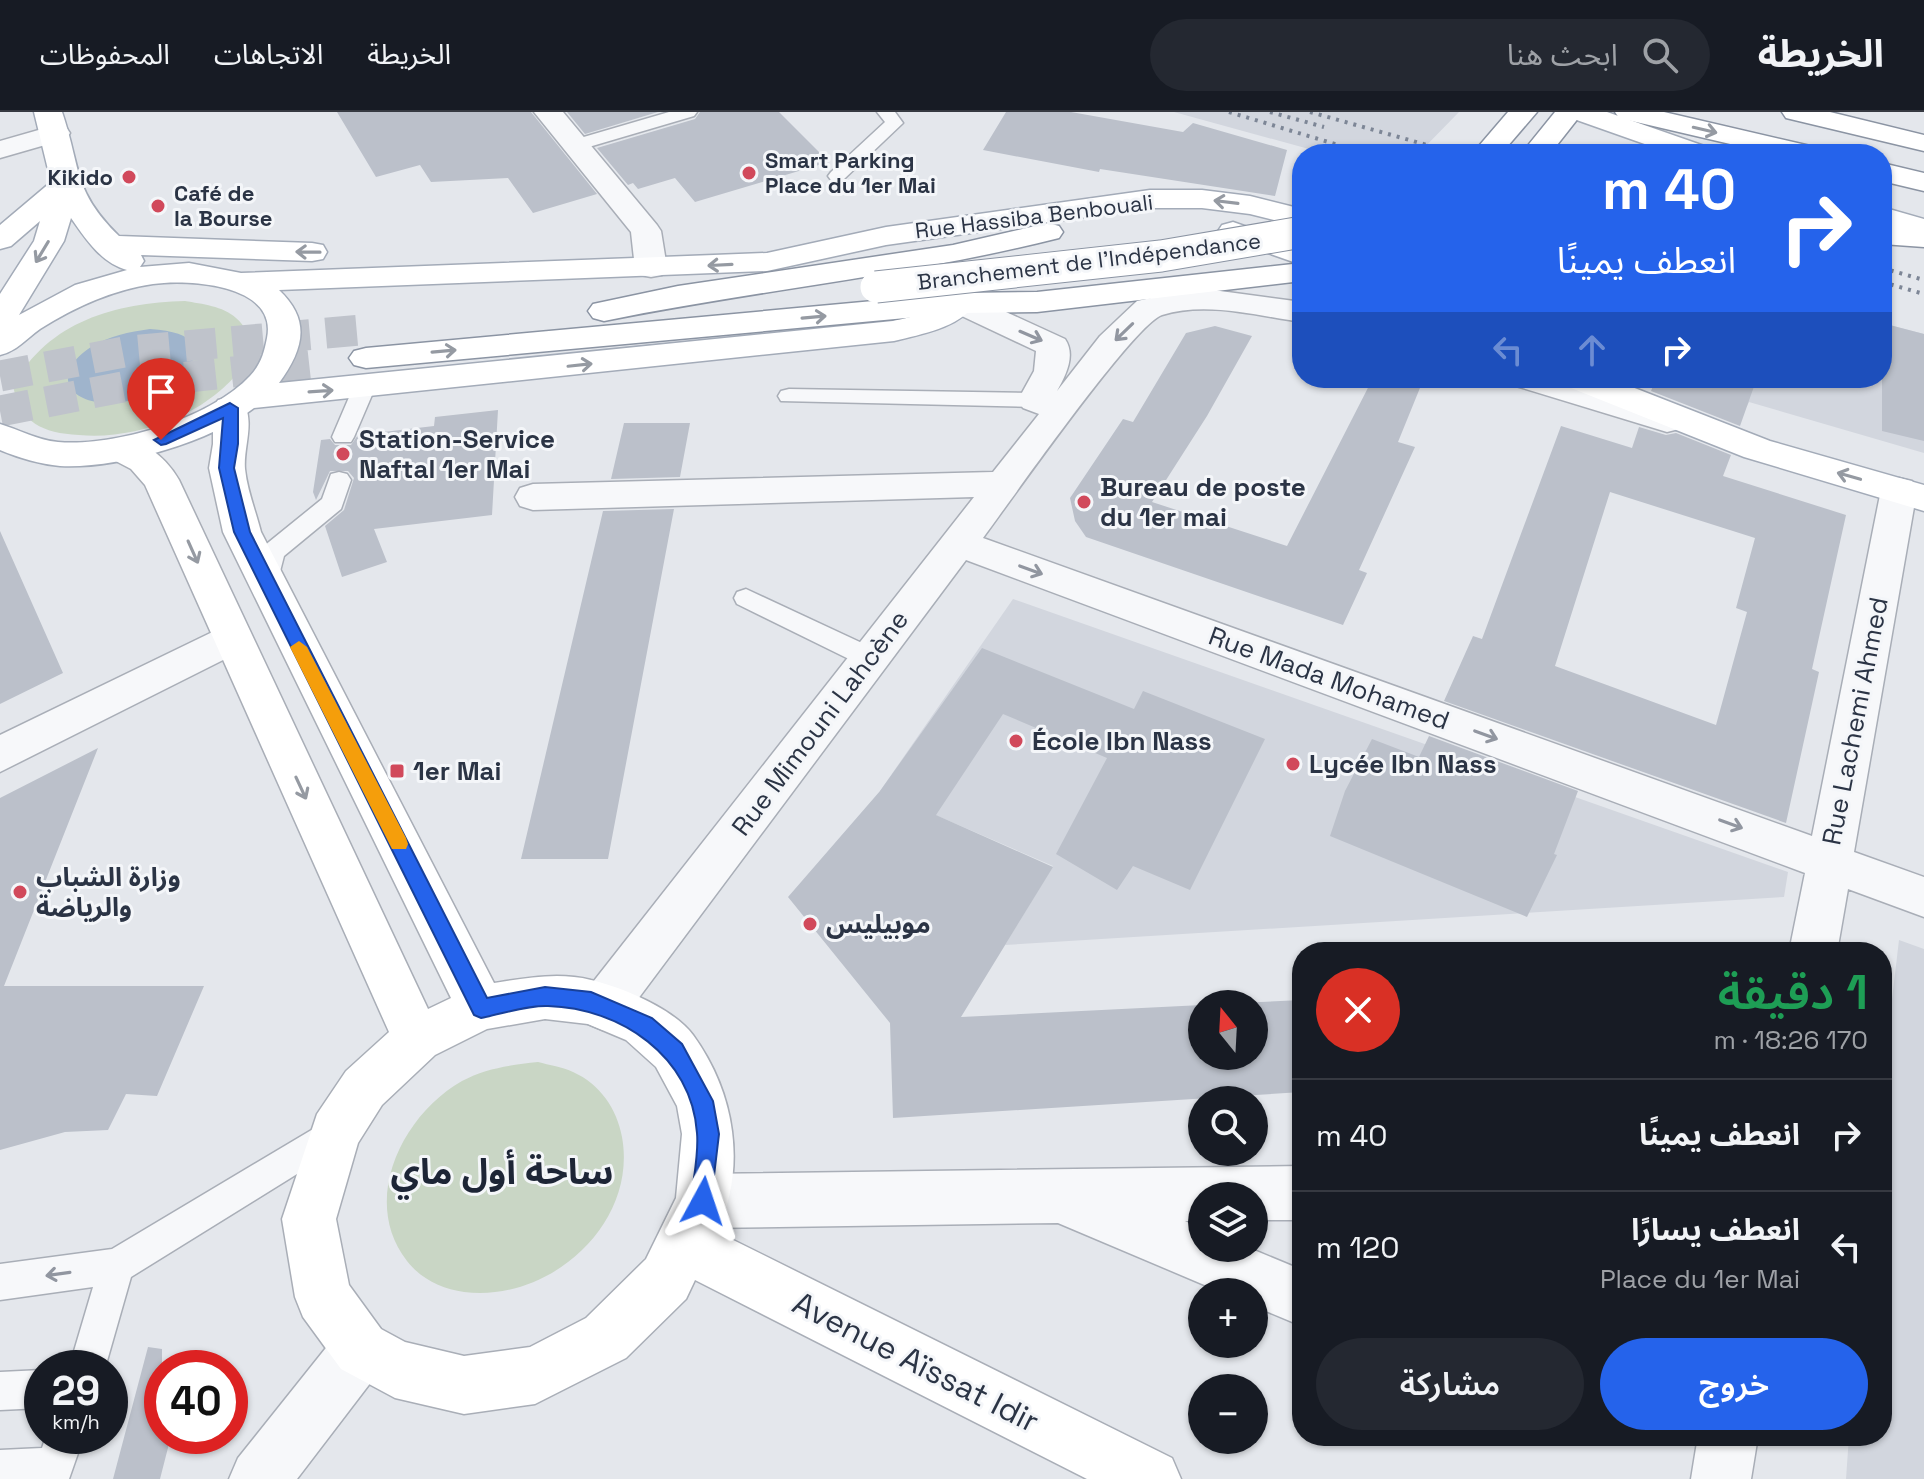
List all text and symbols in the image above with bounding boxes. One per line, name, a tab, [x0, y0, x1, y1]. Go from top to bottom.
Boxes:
search box	[1150, 19, 1710, 91]
text: الخريطة	[1758, 30, 1884, 78]
icon: search	[1638, 33, 1682, 77]
text: ابحث هنا	[1507, 35, 1618, 74]
text: المحفوظات	[40, 36, 170, 72]
text: الاتجاهات	[214, 36, 323, 72]
text: الخريطة	[367, 36, 451, 72]
one-way arrow	[1692, 123, 1718, 138]
place label: Smart Parking Place du 1er Mai	[765, 146, 936, 199]
text: 40 m	[1602, 154, 1736, 225]
place label: Kikido	[48, 163, 113, 191]
marker: Smart Parking Place du 1er Mai	[740, 164, 758, 182]
marker: Kikido	[120, 168, 138, 186]
icon: right	[1764, 176, 1868, 280]
place label: Café de la Bourse	[174, 179, 272, 232]
street label: Rue Hassiba Benbouali	[913, 187, 1155, 245]
one-way arrow	[1213, 195, 1240, 210]
marker: Café de la Bourse	[149, 197, 167, 215]
street label: Branchement de l'Indépendance	[916, 226, 1262, 296]
text: انعطف يمينًا	[1557, 238, 1736, 284]
one-way arrow	[33, 241, 50, 263]
one-way arrow	[295, 244, 322, 260]
one-way arrow	[707, 257, 734, 272]
one-way arrow	[801, 309, 827, 324]
one-way arrow	[1115, 322, 1134, 341]
icon: left	[1486, 328, 1530, 372]
icon: ahead	[1570, 328, 1614, 372]
icon: right	[1654, 328, 1698, 372]
one-way arrow	[1018, 330, 1043, 345]
one-way arrow	[430, 343, 457, 358]
one-way arrow	[566, 357, 593, 372]
pin	[127, 358, 195, 440]
icon: arrive	[139, 370, 183, 414]
one-way arrow	[307, 383, 334, 398]
place label: Station-Service Naftal 1er Mai	[359, 422, 555, 486]
marker: Station-Service Naftal 1er Mai	[334, 445, 352, 463]
one-way arrow	[1837, 468, 1863, 483]
place label: Bureau de poste du 1er mai	[1100, 470, 1306, 534]
marker: Bureau de poste du 1er mai	[1075, 493, 1093, 511]
one-way arrow	[186, 540, 201, 564]
one-way arrow	[1019, 564, 1043, 578]
street label: Rue Lachemi Ahmed	[1814, 594, 1896, 848]
street label: Rue Mimouni Lahcène	[724, 603, 916, 843]
street label: Rue Mada Mohamed	[1204, 619, 1454, 737]
place label: École Ibn Nass	[1032, 724, 1212, 758]
one-way arrow	[1473, 729, 1498, 744]
marker: École Ibn Nass	[1007, 732, 1025, 750]
place label: Lycée Ibn Nass	[1309, 747, 1497, 781]
place label: 1er Mai	[413, 754, 502, 788]
marker: Lycée Ibn Nass	[1284, 755, 1302, 773]
marker: 1er Mai	[388, 762, 406, 780]
one-way arrow	[294, 776, 309, 800]
one-way arrow	[1718, 818, 1742, 832]
place label: وزارة الشباب والرياضة	[36, 860, 181, 924]
marker: وزارة الشباب والرياضة	[11, 883, 29, 901]
place label: موبيليس	[826, 907, 931, 941]
marker: موبيليس	[801, 915, 819, 933]
text: 1 دقيقة	[1718, 962, 1868, 1023]
button: close	[1316, 968, 1400, 1052]
north arrow	[1188, 990, 1268, 1070]
map controls	[1188, 990, 1268, 1454]
text: 170 m · 18:26	[1713, 1023, 1868, 1057]
button: search	[1188, 1086, 1268, 1166]
icon: right	[1824, 1113, 1868, 1157]
text: انعطف يمينًا	[1639, 1115, 1800, 1154]
text: 40 m	[1316, 1116, 1388, 1155]
district label: ساحة أول ماي	[391, 1149, 613, 1200]
position arrow	[661, 1159, 745, 1243]
button: layers	[1188, 1182, 1268, 1262]
text: انعطف يسارًا	[1631, 1210, 1800, 1249]
icon: left	[1824, 1225, 1868, 1269]
text: 120 m	[1316, 1228, 1399, 1267]
text: Place du 1er Mai	[1600, 1262, 1800, 1296]
one-way arrow	[46, 1267, 72, 1282]
button: +	[1188, 1278, 1268, 1358]
street label: Avenue Aïssat Idir	[786, 1283, 1046, 1441]
button: مشاركة	[1316, 1338, 1584, 1430]
button: خروج	[1600, 1338, 1868, 1430]
speed limit sign: 40	[144, 1350, 248, 1454]
text: 29	[52, 1366, 100, 1417]
button: −	[1188, 1374, 1268, 1454]
text: km/h	[52, 1409, 100, 1435]

